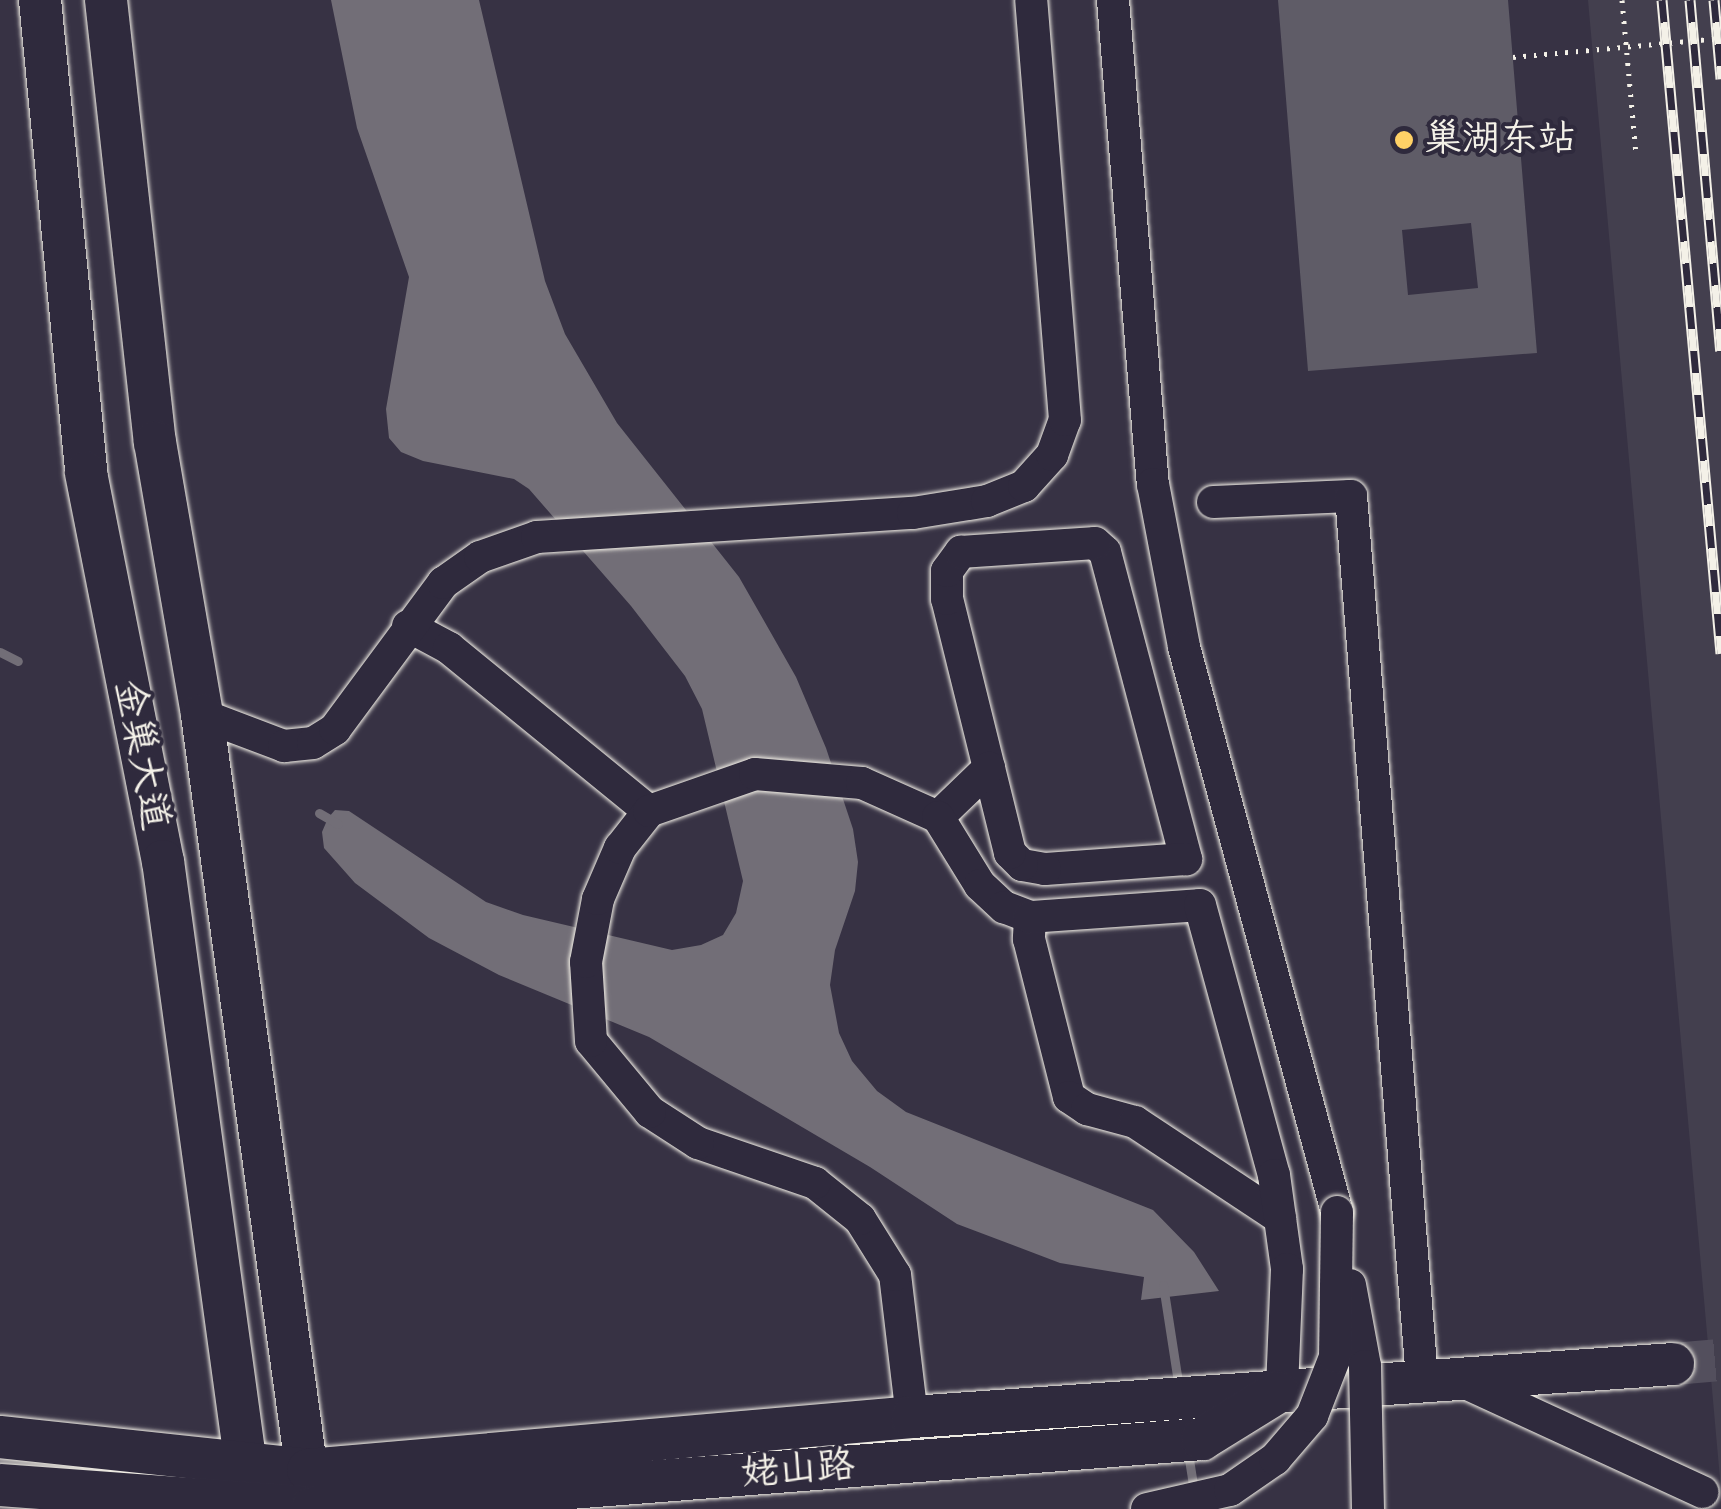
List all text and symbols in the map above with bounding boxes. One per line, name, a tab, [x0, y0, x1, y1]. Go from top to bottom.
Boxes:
place label: 巢湖东站	[1424, 117, 1576, 163]
marker: 巢湖东站	[1393, 129, 1415, 151]
street label: 金巢大道	[104, 676, 178, 834]
street label: 姥山路	[740, 1443, 856, 1497]

